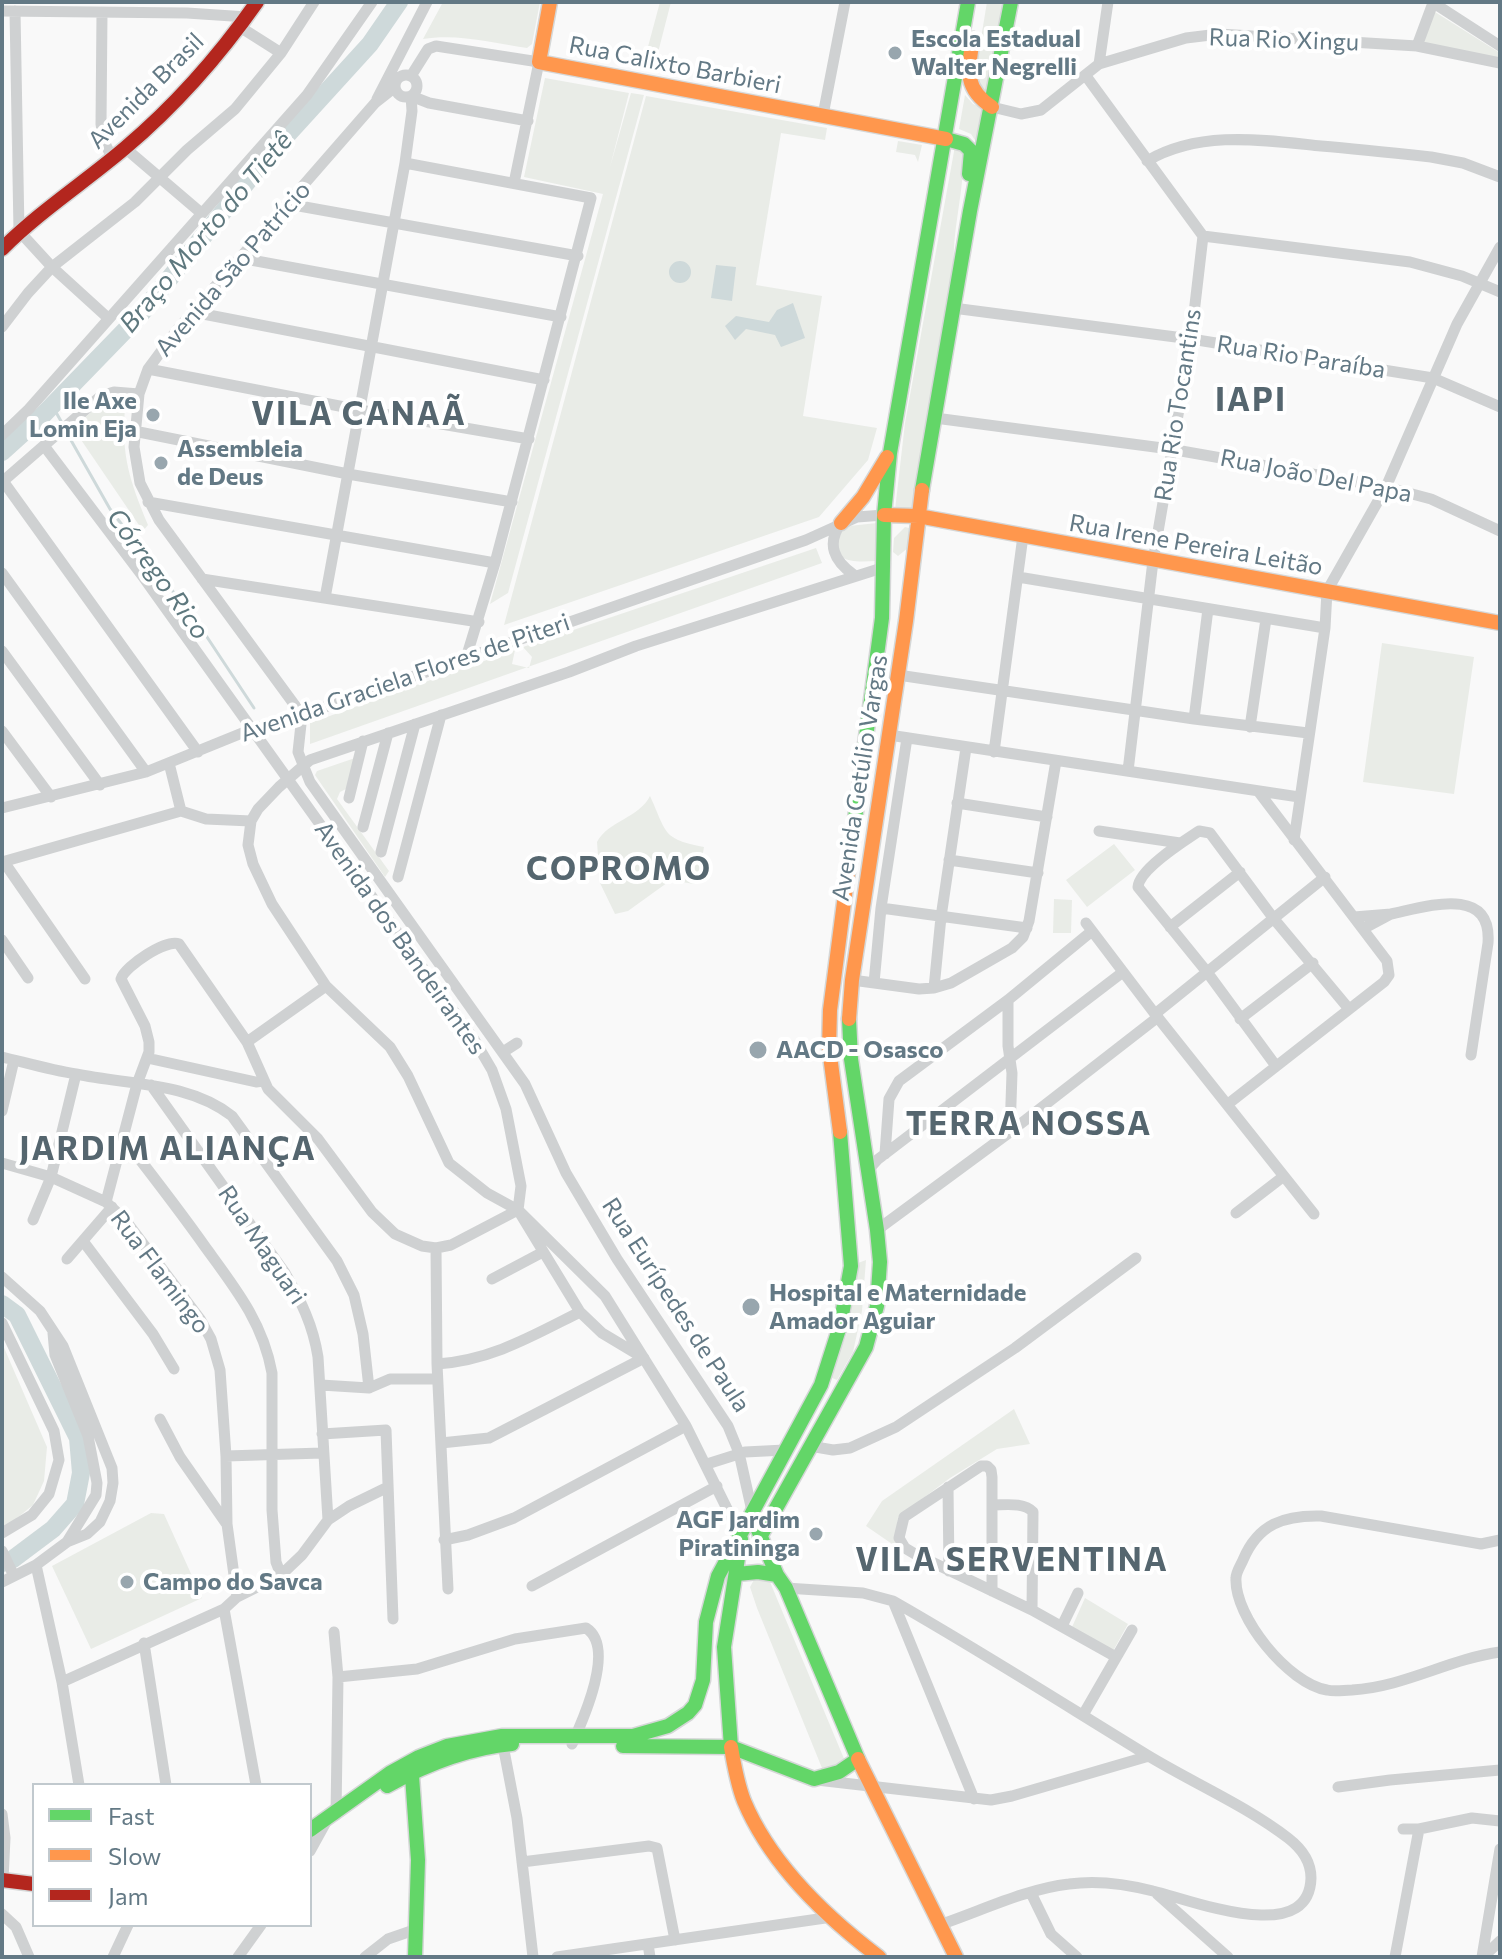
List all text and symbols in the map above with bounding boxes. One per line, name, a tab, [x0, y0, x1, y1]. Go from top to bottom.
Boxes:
street label: Rua Rio Xingu	[1208, 23, 1360, 57]
place label: Escola Estadual Walter Negrelli	[911, 25, 1081, 81]
street label: Avenida Brasil	[82, 27, 210, 155]
street label: Rua Calixto Barbieri	[566, 30, 784, 100]
marker: Escola Estadual Walter Negrelli	[886, 44, 904, 62]
water label: Braço Morto do Tietê	[113, 125, 299, 339]
street label: Avenida São Patrício	[149, 176, 317, 362]
street label: Rua Rio Tocantins	[1149, 307, 1207, 503]
street label: Rua Rio Paraíba	[1215, 329, 1387, 385]
district label: IAPI	[1215, 381, 1287, 419]
place label: Ile Axe Lomin Eja	[29, 387, 137, 443]
district label: VILA CANAÃ	[251, 395, 467, 433]
marker: Ile Axe Lomin Eja	[144, 406, 162, 424]
place label: Assembleia de Deus	[177, 435, 303, 491]
street label: Rua João Del Papa	[1218, 443, 1414, 509]
marker: Assembleia de Deus	[152, 454, 170, 472]
water label: Córrego Rico	[100, 502, 216, 646]
street label: Rua Irene Pereira Leitão	[1067, 509, 1325, 581]
street label: Avenida Graciela Flores de Piteri	[236, 608, 574, 748]
street label: Avenida Getúlio Vargas	[826, 653, 894, 903]
street label: Avenida dos Bandeirantes	[308, 816, 492, 1060]
district label: COPROMO	[526, 850, 712, 888]
place label: AACD - Osasco	[776, 1036, 944, 1064]
marker: AACD - Osasco	[747, 1039, 769, 1061]
district label: TERRA NOSSA	[906, 1105, 1152, 1143]
district label: JARDIM ALIANÇA	[19, 1130, 317, 1168]
street label: Rua Maguari	[212, 1180, 312, 1310]
street label: Rua Eurípedes de Paula	[596, 1193, 756, 1417]
street label: Rua Flamingo	[104, 1205, 216, 1339]
place label: Hospital e Maternidade Amador Aguiar	[769, 1279, 1026, 1335]
marker: Hospital e Maternidade Amador Aguiar	[740, 1296, 762, 1318]
place label: AGF Jardim Piratininga	[676, 1506, 800, 1562]
marker: AGF Jardim Piratininga	[807, 1525, 825, 1543]
district label: VILA SERVENTINA	[855, 1541, 1169, 1579]
place label: Campo do Savca	[143, 1568, 323, 1596]
marker: Campo do Savca	[118, 1573, 136, 1591]
legend	[32, 1783, 312, 1927]
text: Fast	[108, 1801, 155, 1830]
text: Slow	[108, 1841, 161, 1870]
text: Jam	[108, 1881, 148, 1910]

